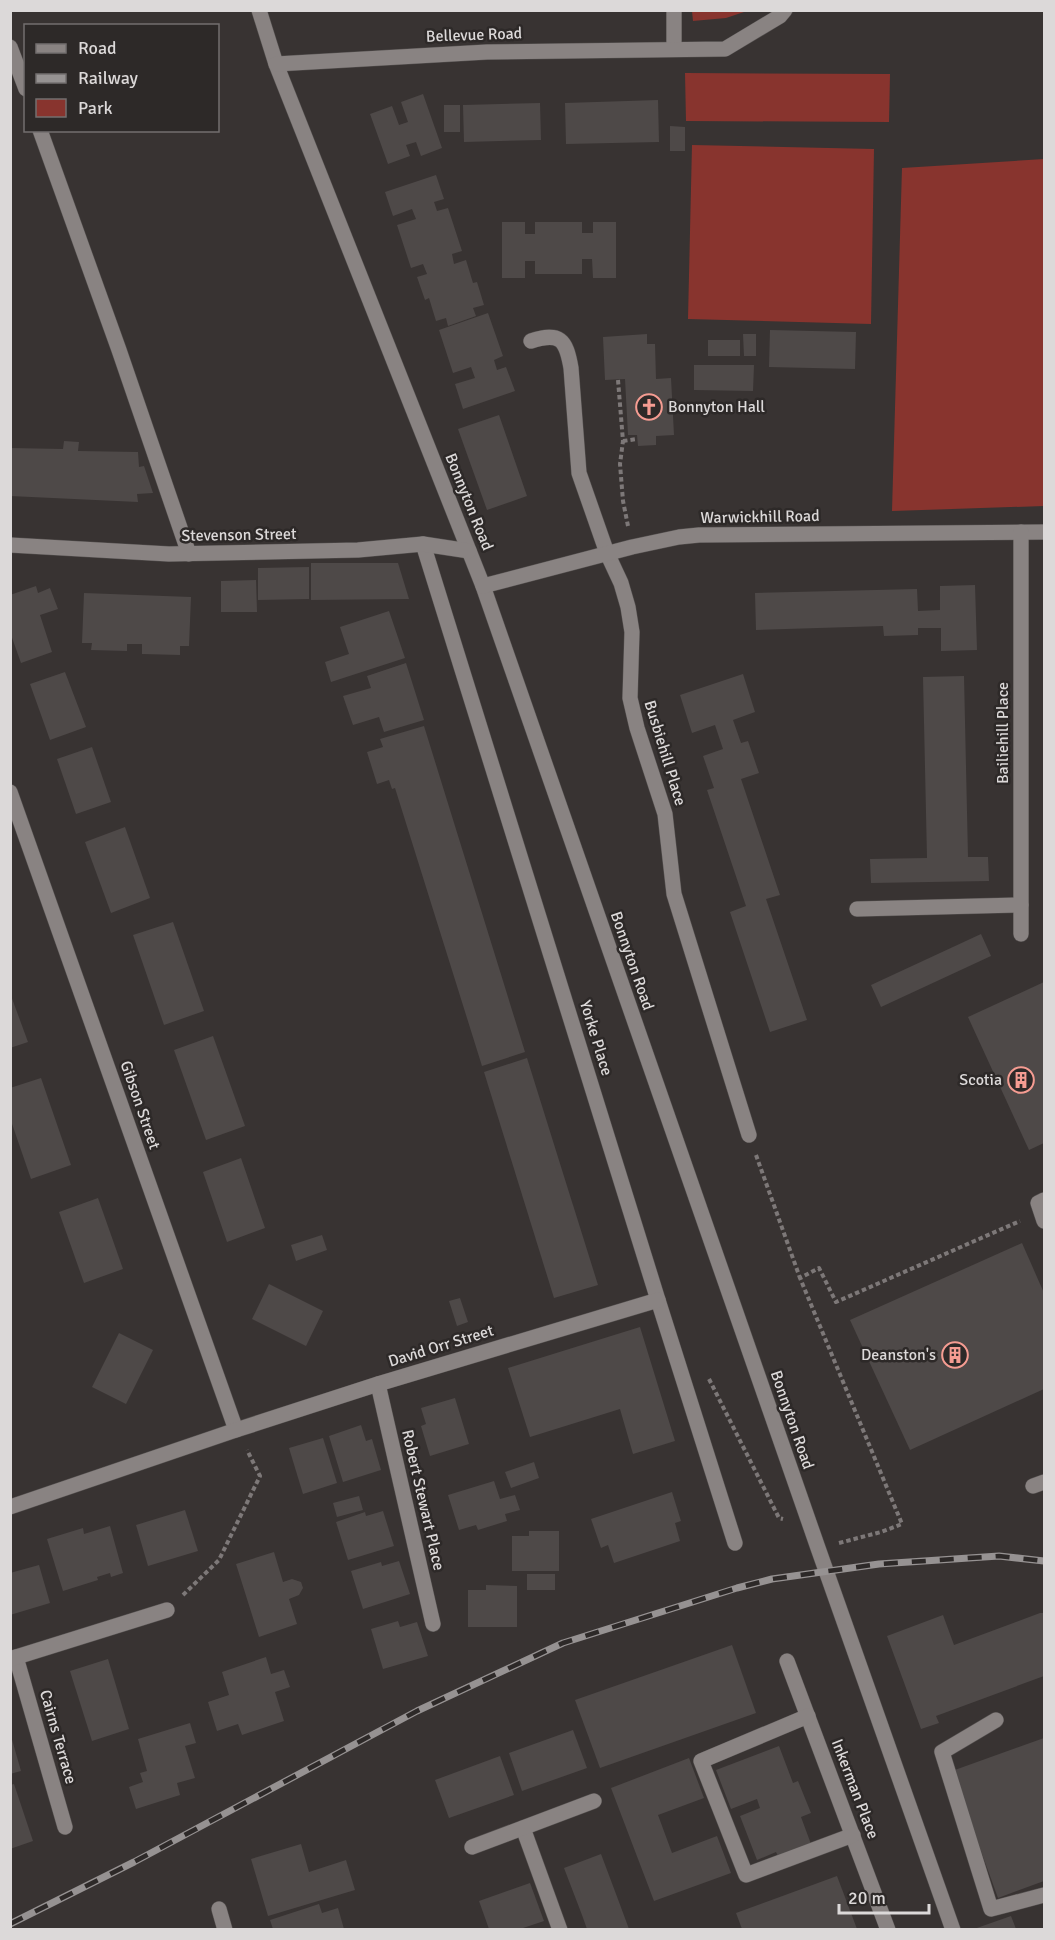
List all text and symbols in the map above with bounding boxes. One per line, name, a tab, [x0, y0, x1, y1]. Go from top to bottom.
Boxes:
street label: Bellevue Road	[426, 23, 522, 47]
legend	[24, 24, 219, 132]
text: Road	[78, 37, 117, 59]
text: Railway	[78, 67, 139, 89]
text: Park	[78, 97, 113, 119]
church icon: Bonnyton Hall	[634, 392, 664, 422]
place label: Bonnyton Hall	[668, 397, 765, 417]
street label: Bonnyton Road	[440, 450, 498, 554]
street label: Warwickhill Road	[700, 506, 820, 528]
street label: Stevenson Street	[181, 524, 297, 546]
street label: Bailiehill Place	[993, 682, 1013, 784]
street label: Busbiehill Place	[639, 698, 691, 808]
street label: Bonnyton Road	[606, 909, 658, 1013]
street label: Yorke Place	[575, 998, 617, 1078]
street label: Gibson Street	[116, 1058, 165, 1152]
building icon: Scotia	[1006, 1065, 1036, 1095]
place label: Scotia	[959, 1070, 1002, 1090]
street label: David Orr Street	[386, 1320, 496, 1371]
building icon: Deanston's	[940, 1340, 970, 1370]
place label: Deanston's	[861, 1345, 936, 1365]
street label: Bonnyton Road	[766, 1368, 818, 1472]
street label: Robert Stewart Place	[397, 1428, 449, 1572]
street label: Cairns Terrace	[35, 1688, 81, 1786]
street label: Inkerman Place	[827, 1736, 883, 1842]
scale bar	[839, 1877, 929, 1915]
text: 20 m	[848, 1887, 886, 1909]

